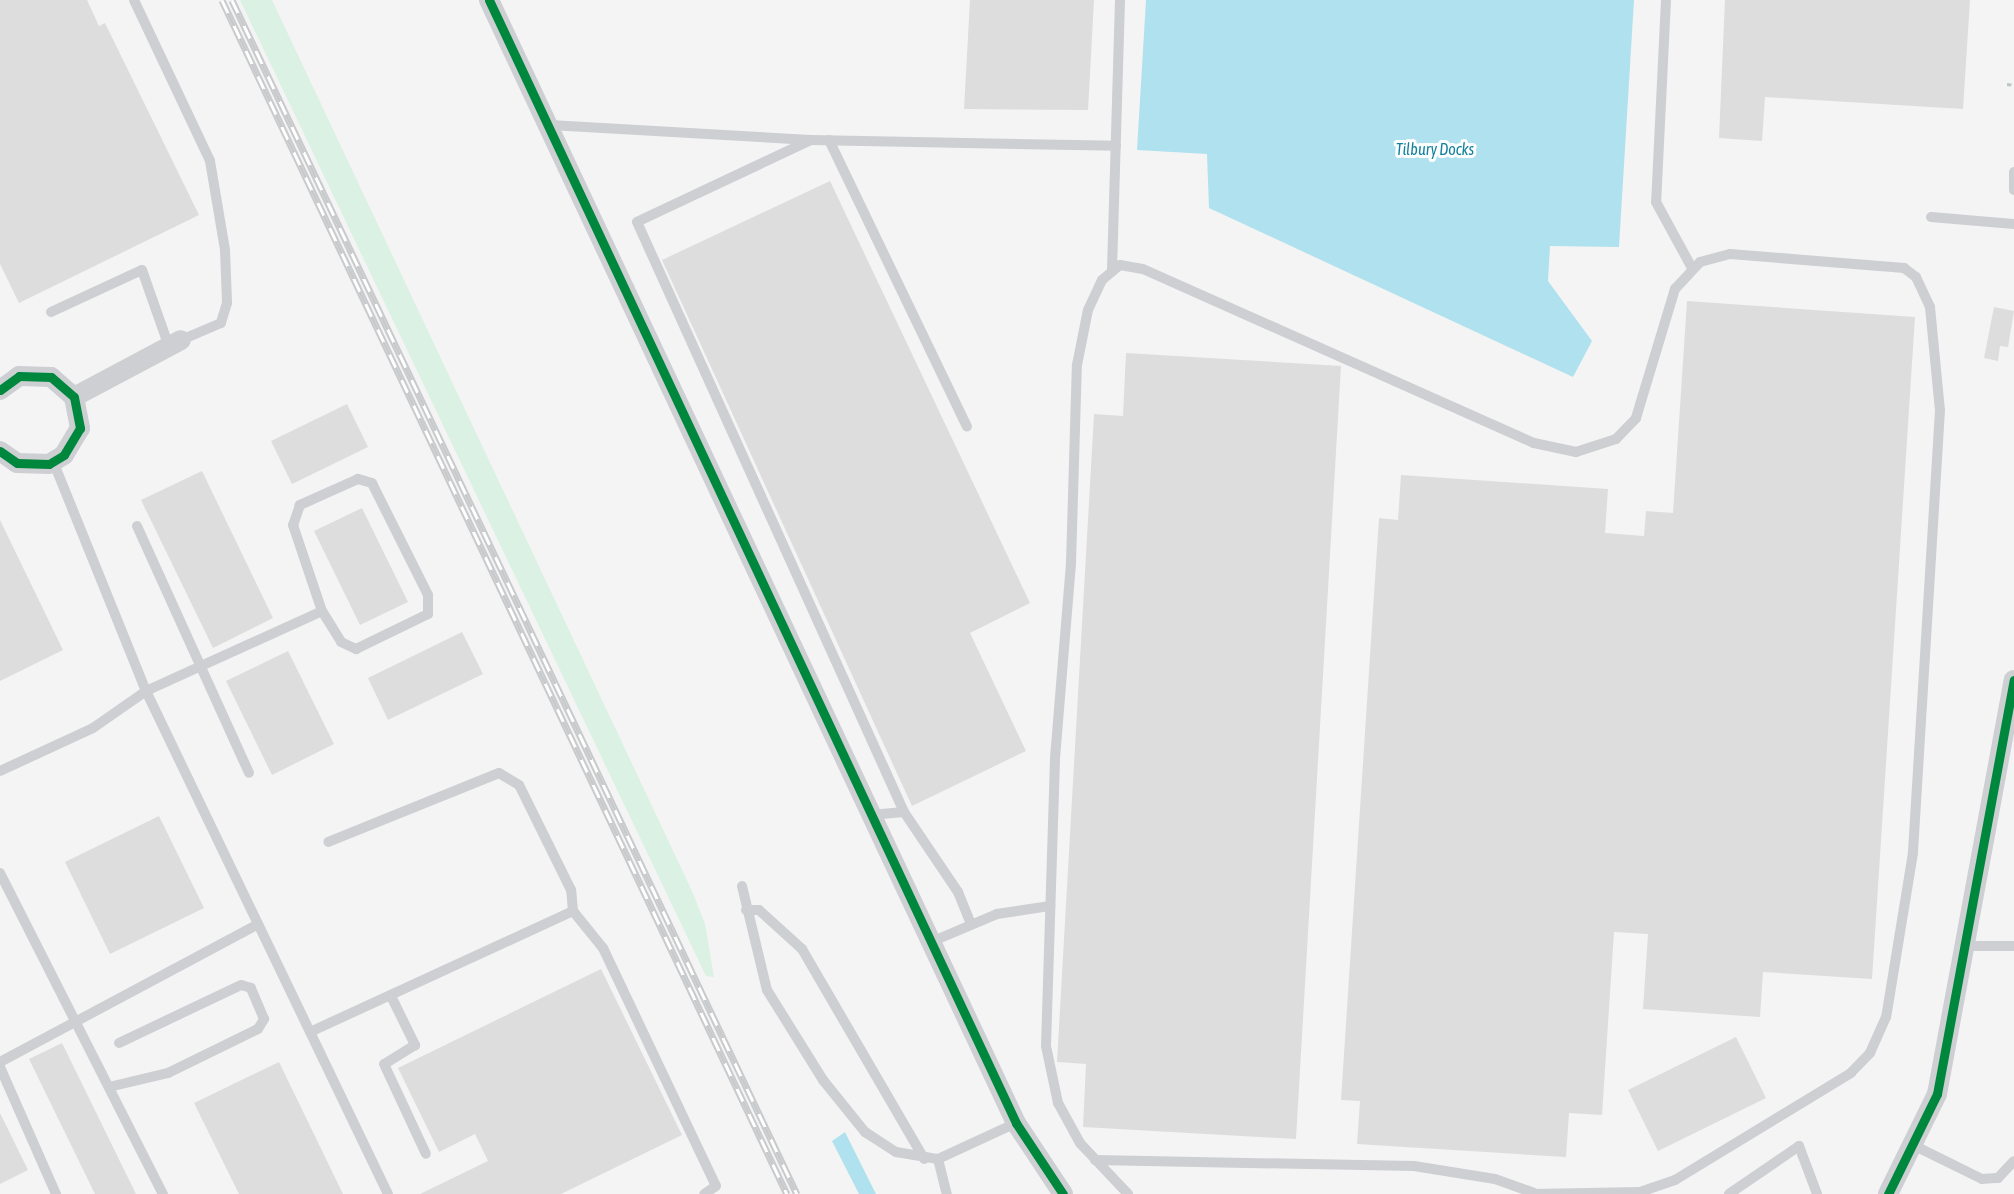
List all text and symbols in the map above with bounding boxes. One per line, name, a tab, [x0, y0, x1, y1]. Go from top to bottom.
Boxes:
water label: Tilbury Docks	[1396, 139, 1474, 159]

